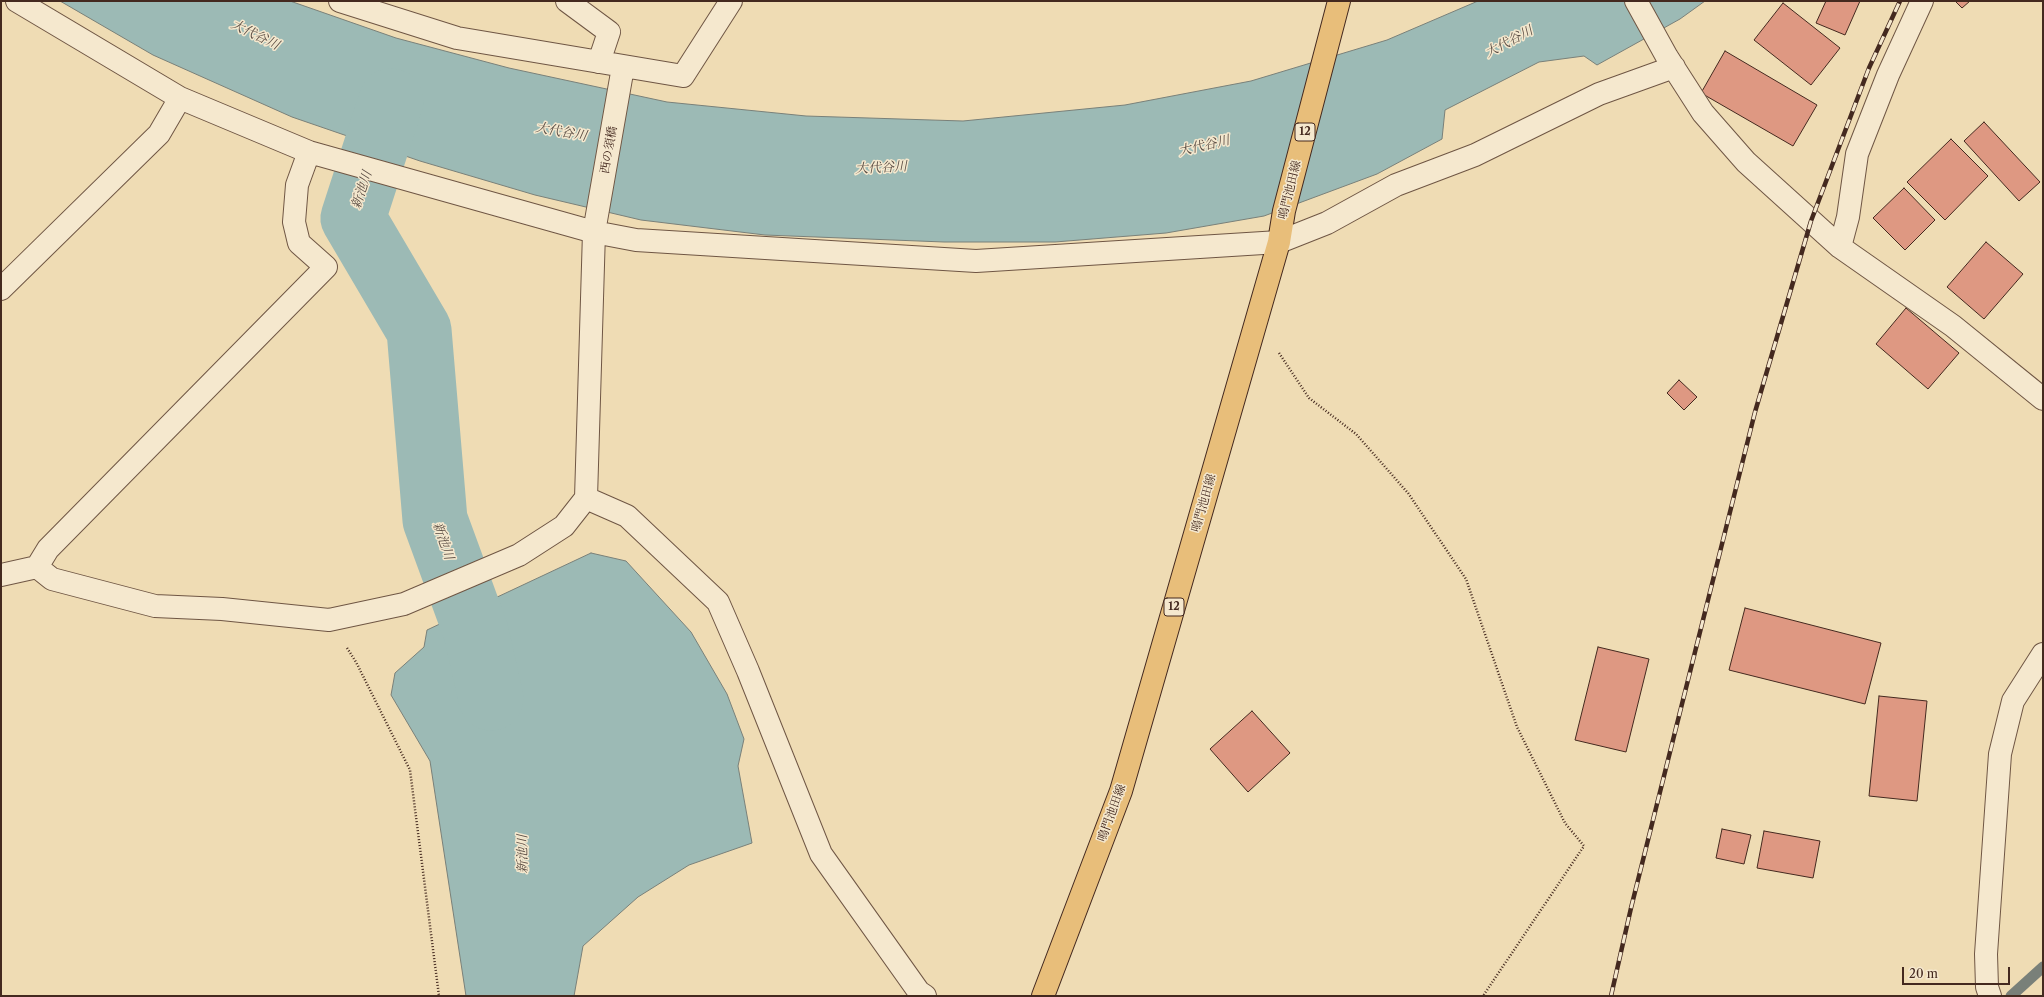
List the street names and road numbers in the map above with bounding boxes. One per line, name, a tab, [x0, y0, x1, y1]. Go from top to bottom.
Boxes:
road number: 12	[1295, 123, 1315, 141]
street label: 西の須橋	[598, 125, 620, 175]
street label: 鳴門池田線	[1276, 159, 1304, 221]
street label: 鳴門池田線	[1189, 472, 1219, 534]
road number: 12	[1164, 598, 1184, 616]
street label: 鳴門池田線	[1095, 782, 1129, 844]

